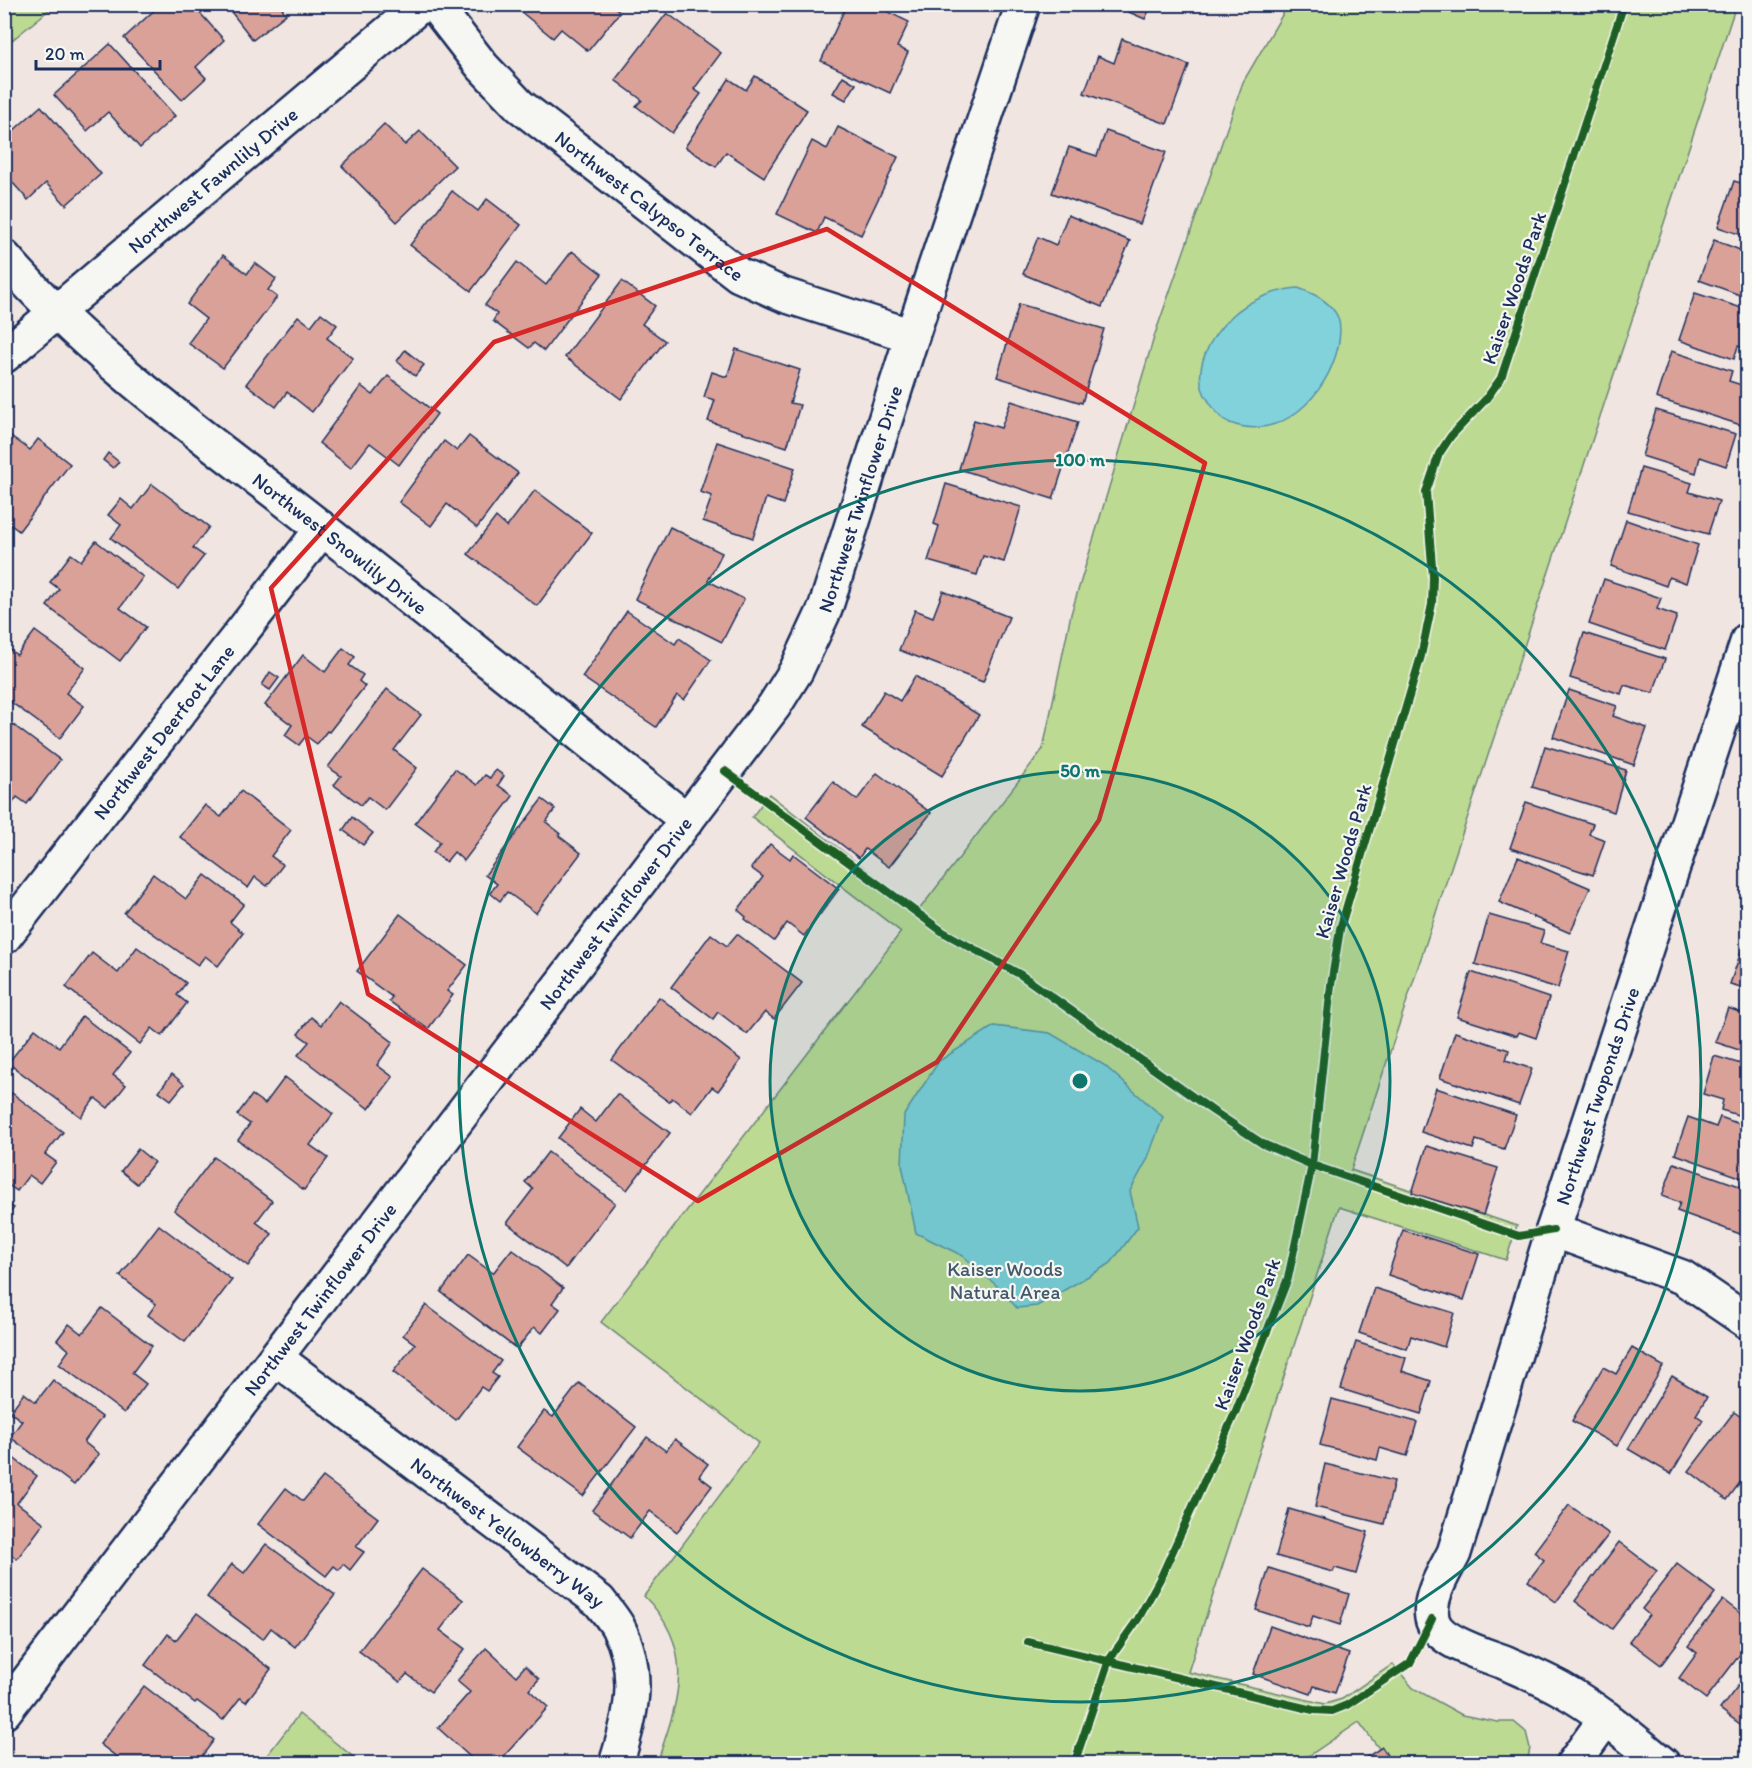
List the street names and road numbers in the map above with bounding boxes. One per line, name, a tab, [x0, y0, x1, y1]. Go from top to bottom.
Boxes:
street label: Northwest Fawnlily Drive	[123, 102, 303, 258]
street label: Northwest Calypso Terrace	[550, 125, 749, 286]
street label: Kaiser Woods Park	[1477, 208, 1552, 367]
street label: Northwest Twinflower Drive	[813, 383, 907, 616]
street label: Northwest Snowlily Drive	[248, 467, 432, 619]
street label: Northwest Deerfoot Lane	[88, 640, 240, 824]
street label: Kaiser Woods Park	[1309, 780, 1377, 941]
street label: Northwest Twinflower Drive	[534, 812, 697, 1014]
street label: Northwest Twoponds Drive	[1550, 984, 1644, 1208]
street label: Northwest Twinflower Drive	[239, 1198, 402, 1400]
street label: Kaiser Woods Park	[1208, 1254, 1286, 1413]
street label: Northwest Yellowberry Way	[406, 1452, 610, 1613]

